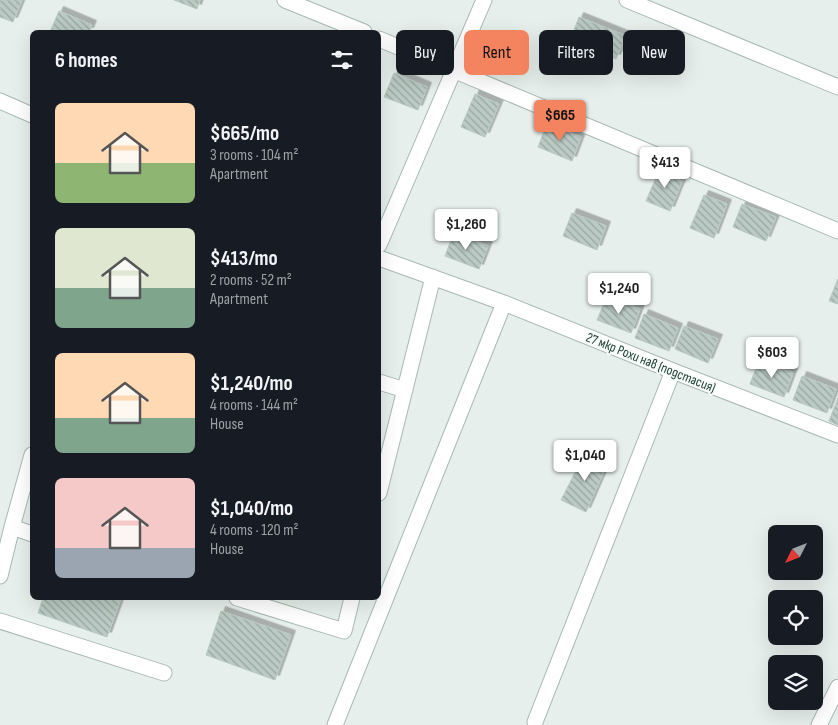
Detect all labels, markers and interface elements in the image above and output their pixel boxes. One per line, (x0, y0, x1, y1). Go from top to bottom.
chip: Buy (396, 30, 454, 75)
chip: Rent (464, 30, 529, 75)
chip: Filters (539, 30, 613, 75)
chip: New (623, 30, 685, 75)
icon: filters (328, 46, 356, 74)
text: 6 homes (55, 48, 118, 73)
pin: $665 (530, 100, 590, 142)
text: $665 (545, 106, 575, 125)
text: $665/mo (210, 121, 279, 146)
icon: home (95, 123, 155, 183)
text: 3 rooms · 104 m² (210, 146, 298, 165)
pin: $413 (635, 146, 695, 189)
text: $413 (650, 153, 680, 172)
text: Apartment (210, 165, 268, 184)
pin: $1,260 (425, 208, 507, 251)
text: $1,260 (446, 215, 486, 234)
text: $413/mo (210, 246, 278, 271)
icon: home (95, 248, 155, 308)
text: 2 rooms · 52 m² (210, 271, 292, 290)
pin: $1,240 (578, 272, 660, 315)
text: $1,240 (599, 279, 639, 298)
text: Apartment (210, 290, 268, 309)
street label: 27 мкр Рохи нав (подстасия) (583, 329, 718, 396)
pin: $603 (742, 336, 802, 379)
text: $603 (757, 343, 787, 362)
text: $1,240/mo (210, 371, 293, 396)
icon: home (95, 373, 155, 433)
text: 4 rooms · 144 m² (210, 396, 298, 415)
text: House (210, 415, 244, 434)
pin: $1,040 (544, 440, 626, 482)
text: $1,040 (564, 446, 606, 465)
text: $1,040/mo (210, 496, 293, 521)
icon: home (95, 498, 155, 558)
text: 4 rooms · 120 m² (210, 521, 298, 540)
north arrow (768, 525, 822, 580)
map controls (768, 525, 823, 710)
text: House (210, 540, 244, 559)
button: locate (768, 590, 823, 645)
button: layers (768, 655, 823, 710)

